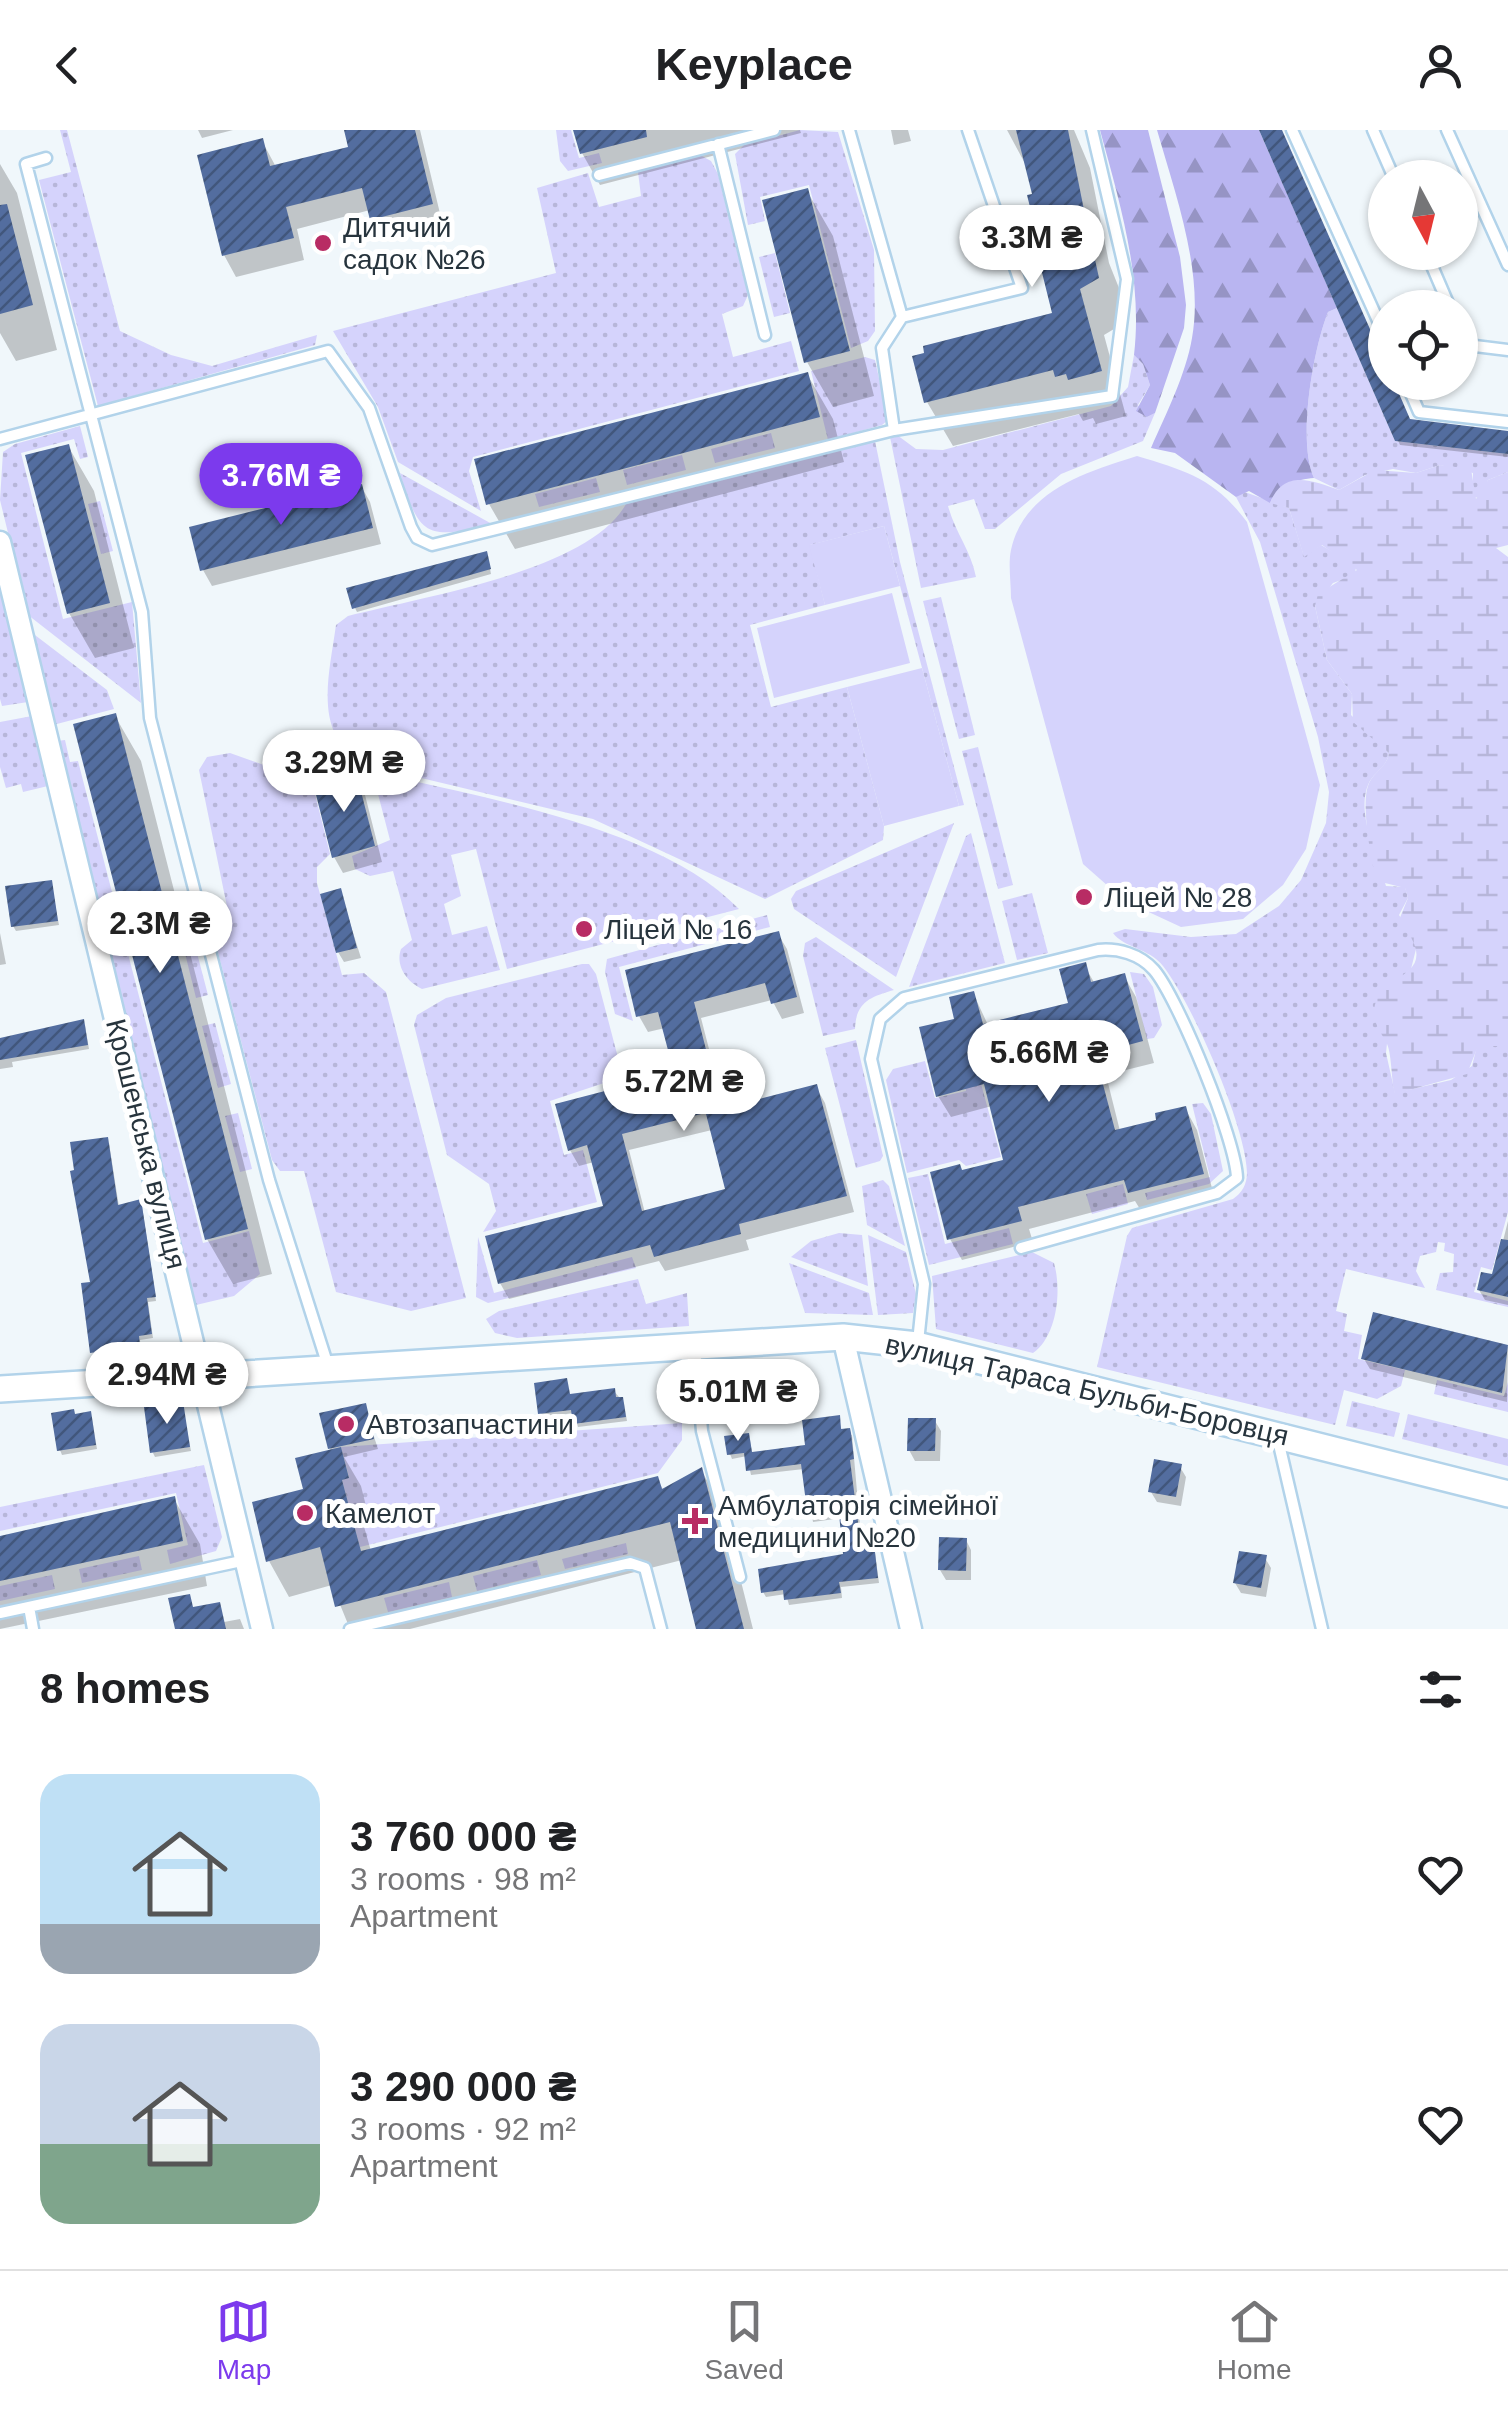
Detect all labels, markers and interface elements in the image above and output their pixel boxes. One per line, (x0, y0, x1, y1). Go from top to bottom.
icon: back (40, 38, 95, 93)
icon: person (1413, 38, 1468, 93)
text: Keyplace (655, 39, 853, 90)
north arrow (1368, 160, 1478, 270)
map controls (1368, 160, 1478, 400)
pin: 3.3M ₴ (951, 205, 1113, 290)
place label: Дитячий садок №26 (343, 212, 486, 275)
text: 3.3M ₴ (981, 219, 1083, 255)
marker: Дитячий садок №26 (312, 232, 334, 254)
button: locate (1368, 290, 1478, 400)
pin: 3.76M ₴ (189, 443, 373, 528)
text: 3.76M ₴ (221, 457, 341, 493)
pin: 3.29M ₴ (252, 730, 436, 815)
text: 3.29M ₴ (284, 744, 404, 780)
place label: Ліцей № 28 (1104, 882, 1252, 913)
marker: Ліцей № 28 (1073, 886, 1095, 908)
pin: 2.3M ₴ (79, 891, 241, 976)
text: 2.3M ₴ (109, 905, 211, 941)
place label: Ліцей № 16 (604, 914, 752, 945)
marker: Ліцей № 16 (573, 918, 595, 940)
street label: Крошенська вулиця (100, 1016, 192, 1272)
pin: 5.66M ₴ (957, 1020, 1141, 1105)
text: 5.66M ₴ (989, 1034, 1109, 1070)
pin: 5.72M ₴ (592, 1049, 776, 1134)
text: 5.72M ₴ (624, 1063, 744, 1099)
street label: вулиця Тараса Бульби-Боровця (882, 1328, 1292, 1452)
pin: 2.94M ₴ (75, 1342, 259, 1427)
text: 2.94M ₴ (107, 1356, 227, 1392)
pin: 5.01M ₴ (646, 1359, 830, 1444)
text: 5.01M ₴ (678, 1373, 798, 1409)
place label: Автозапчастини (366, 1409, 574, 1440)
marker: Автозапчастини (335, 1413, 357, 1435)
place label: Амбулаторія сімейної медицини №20 (718, 1490, 998, 1553)
place label: Камелот (325, 1498, 435, 1529)
marker: Камелот (294, 1502, 316, 1524)
marker: Амбулаторія сімейної медицини №20 (682, 1508, 708, 1534)
icon: filters (1413, 1662, 1468, 1717)
text: 8 homes (40, 1665, 210, 1712)
text: 3 760 000 ₴ (350, 1813, 577, 1860)
icon: home (120, 1814, 240, 1934)
icon: heart (1413, 1847, 1468, 1902)
text: 3 rooms · 98 m² (350, 1861, 576, 1897)
text: Apartment (350, 1898, 498, 1934)
text: 3 290 000 ₴ (350, 2063, 577, 2110)
icon: home (120, 2064, 240, 2184)
icon: heart (1413, 2097, 1468, 2152)
text: 3 rooms · 92 m² (350, 2111, 576, 2147)
text: Apartment (350, 2148, 498, 2184)
tab: Map (216, 2294, 271, 2386)
tab: Saved (704, 2294, 784, 2386)
tab: Home (1217, 2294, 1291, 2386)

